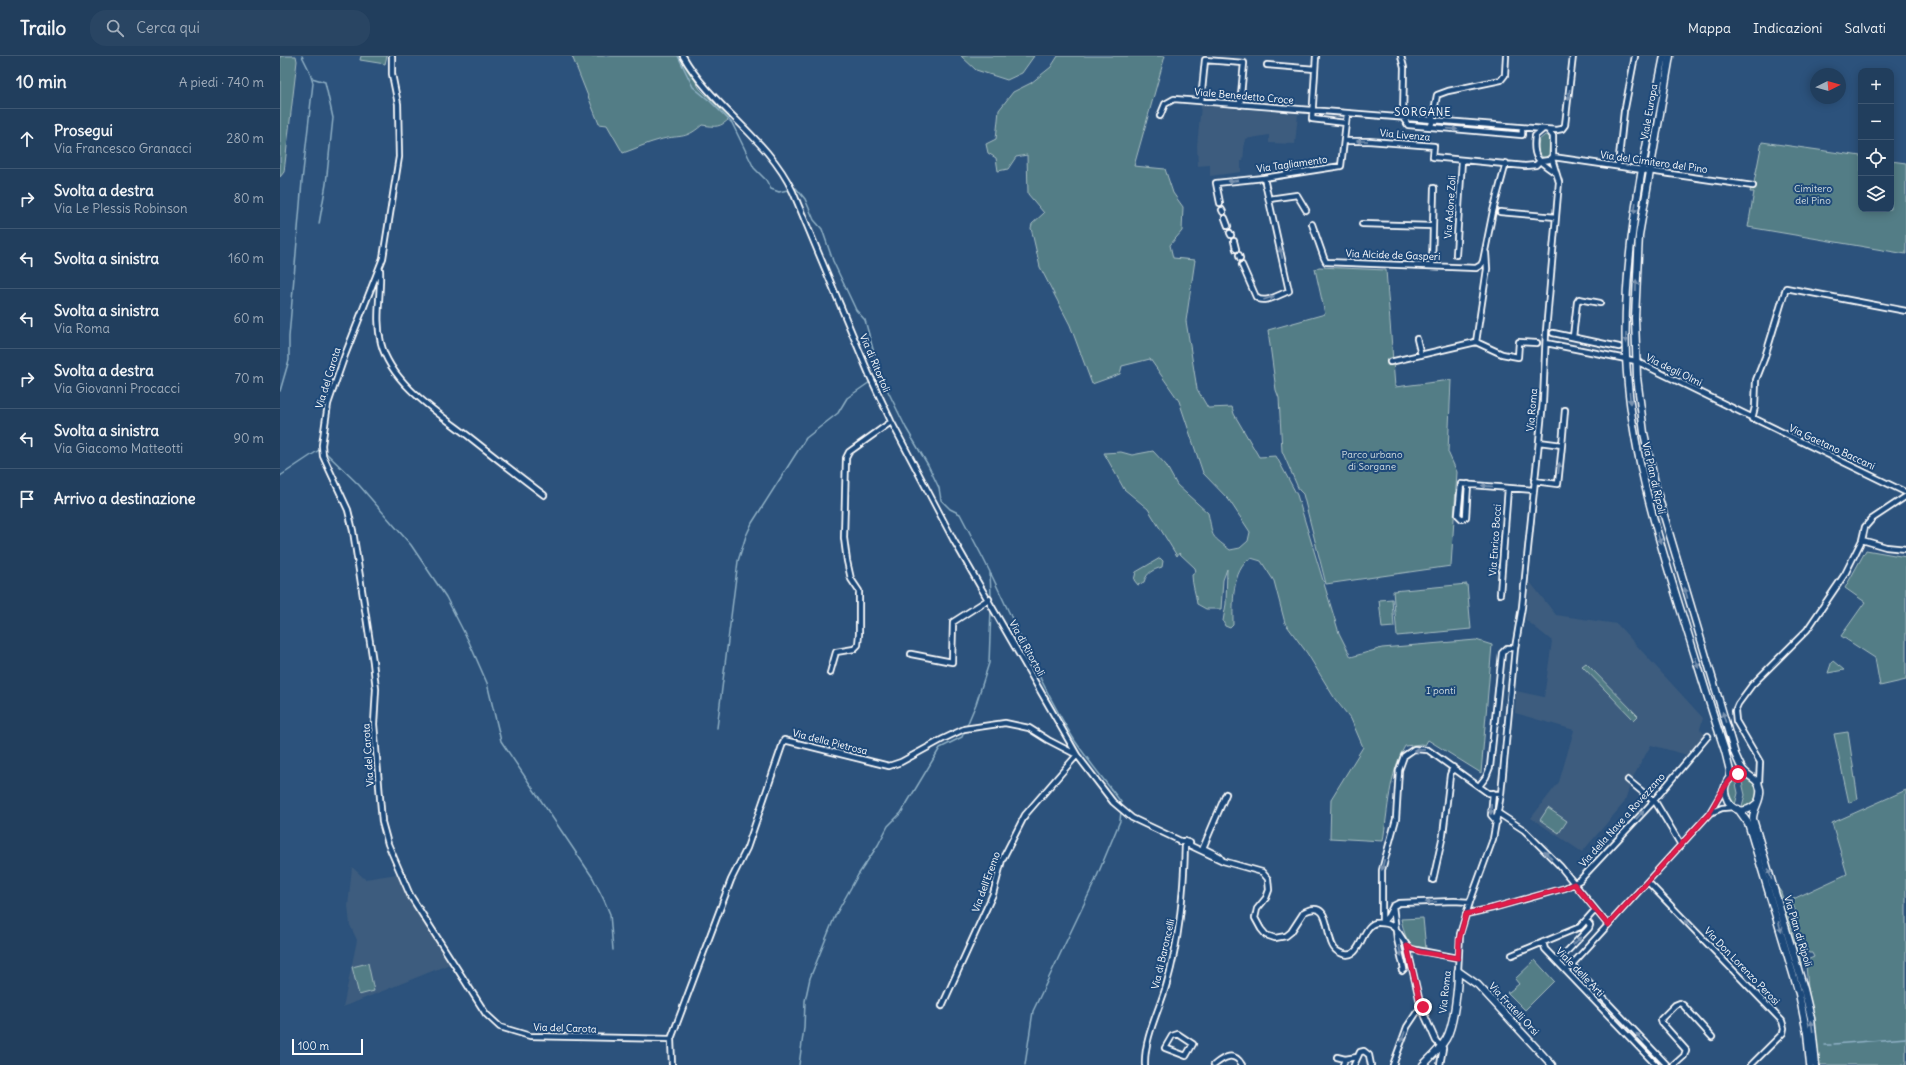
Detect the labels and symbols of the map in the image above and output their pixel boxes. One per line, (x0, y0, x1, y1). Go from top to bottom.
north arrow (1810, 68, 1846, 104)
street label: Viale Europa (1638, 83, 1660, 141)
street label: Viale Benedetto Croce (1194, 85, 1294, 107)
one-way arrow (1565, 89, 1572, 101)
district label: SORGANE (1394, 105, 1452, 119)
street label: Via Livenza (1379, 126, 1431, 144)
one-way arrow (1446, 126, 1458, 132)
one-way arrow (1355, 138, 1368, 144)
street label: Via del Cimitero del Pino (1599, 148, 1709, 176)
street label: Via Tagliamento (1256, 153, 1329, 175)
street label: Via Adone Zoli (1441, 175, 1459, 239)
one-way arrow (1227, 178, 1239, 184)
park label: Cimitero del Pino (1794, 182, 1832, 207)
one-way arrow (1632, 202, 1638, 214)
one-way arrow (1277, 246, 1283, 259)
street label: Via Alcide de Gasperi (1345, 247, 1441, 263)
one-way arrow (1632, 279, 1639, 291)
one-way arrow (1263, 295, 1275, 301)
street label: Via di Ritortoli (857, 332, 893, 394)
one-way arrow (1623, 332, 1629, 345)
street label: Via del Carota (313, 346, 344, 410)
street label: Via degli Olmi (1644, 351, 1704, 389)
street label: Via Roma (1524, 388, 1540, 432)
one-way arrow (1626, 392, 1633, 404)
street label: Via Gaetano Baccani (1787, 421, 1877, 473)
street label: Via Pian di Ripoli (1639, 441, 1669, 515)
park label: Parco urbano di Sorgane (1341, 448, 1403, 473)
one-way arrow (1556, 462, 1563, 474)
one-way arrow (1481, 483, 1493, 489)
street label: Via Enrico Bocci (1486, 504, 1504, 576)
one-way arrow (1656, 533, 1662, 545)
one-way arrow (1683, 586, 1689, 598)
street label: Via di Ritortoli (1006, 618, 1048, 678)
one-way arrow (1694, 657, 1700, 669)
park label: I ponti (1426, 684, 1456, 697)
one-way arrow (1721, 711, 1727, 723)
street label: Via del Carota (359, 723, 377, 787)
street label: Via della Pietrosa (791, 726, 869, 758)
one-way arrow (1413, 747, 1426, 753)
route start (1729, 765, 1747, 783)
street label: Via della Nave a Rovezzano (1576, 770, 1668, 870)
one-way arrow (1488, 803, 1495, 815)
one-way arrow (1635, 811, 1644, 820)
street label: Via dell'Eremo (969, 850, 1003, 914)
one-way arrow (1543, 850, 1553, 860)
one-way arrow (1380, 859, 1386, 871)
one-way arrow (1767, 868, 1773, 880)
street label: Via Pian di Ripoli (1781, 894, 1815, 968)
one-way arrow (1425, 898, 1437, 905)
street label: Via di Baroncelli (1149, 918, 1177, 990)
one-way arrow (1683, 919, 1693, 929)
one-way arrow (1777, 921, 1783, 933)
street label: Via Don Lorenzo Perosi (1701, 924, 1783, 1008)
one-way arrow (1572, 936, 1581, 947)
one-way arrow (1397, 945, 1403, 958)
street label: Viale delle Arti (1553, 945, 1607, 999)
street label: Via Roma (1436, 970, 1454, 1014)
street label: Via Fratelli Orsi (1486, 980, 1542, 1038)
route end (1414, 998, 1432, 1016)
street label: Via del Carota (533, 1020, 597, 1036)
one-way arrow (1809, 1020, 1815, 1032)
one-way arrow (1400, 1032, 1406, 1044)
one-way arrow (1635, 1032, 1645, 1042)
scale bar (292, 1037, 363, 1056)

